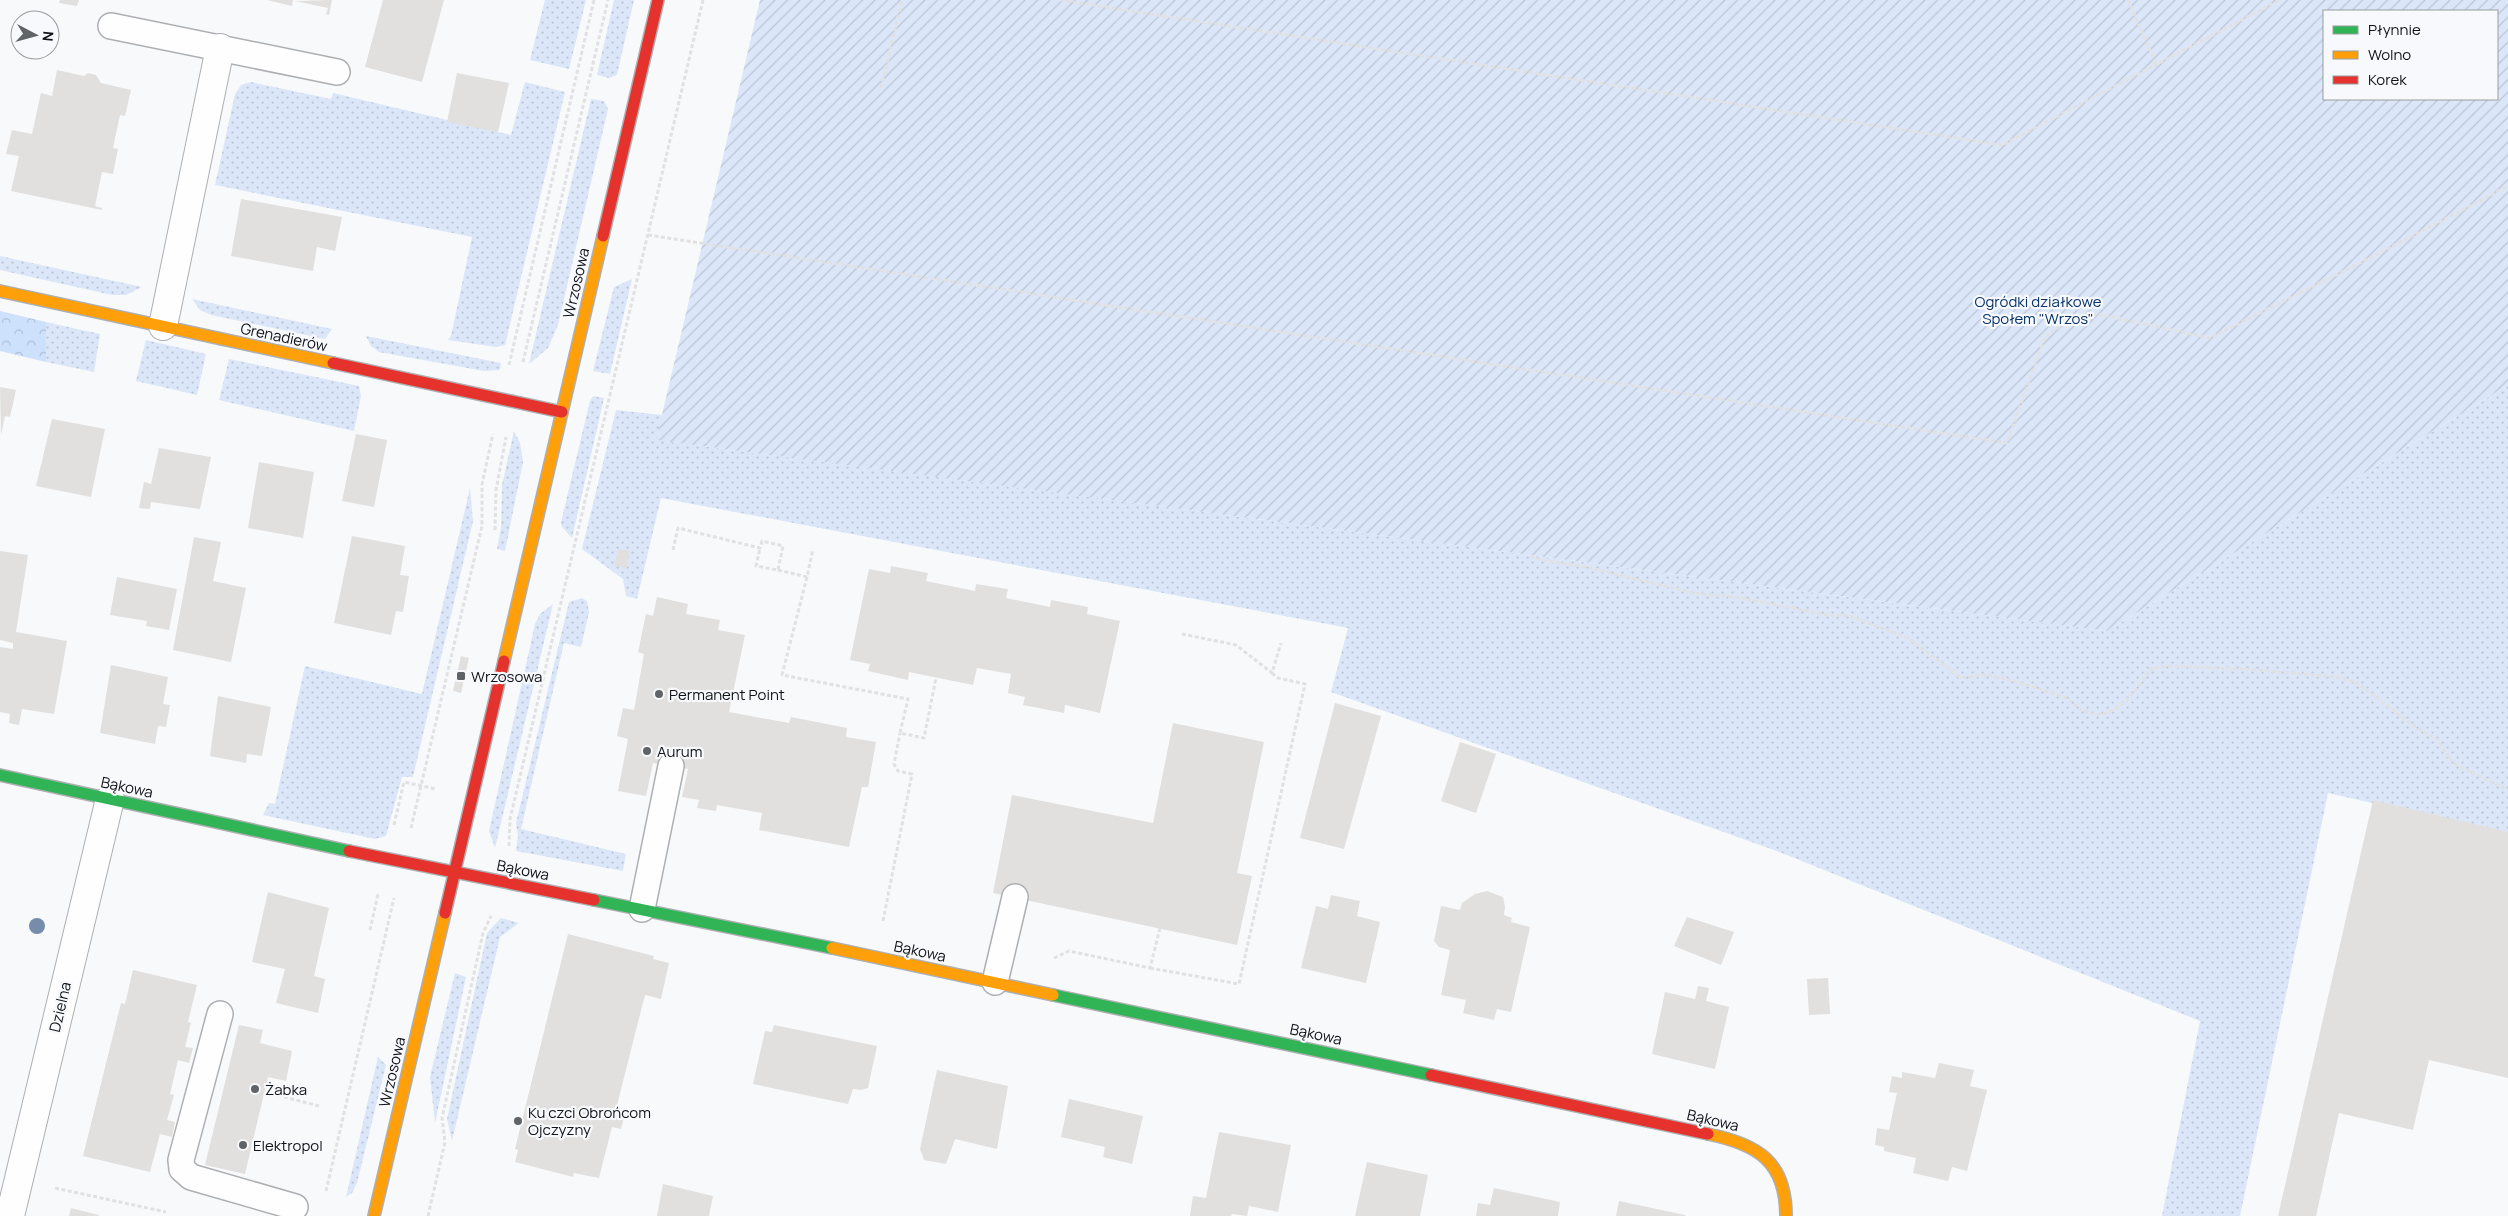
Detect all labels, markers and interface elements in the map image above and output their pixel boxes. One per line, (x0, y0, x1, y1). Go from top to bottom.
north arrow (10, 10, 60, 60)
legend (2323, 10, 2498, 100)
text: Płynnie (2368, 19, 2421, 40)
text: N (38, 30, 58, 42)
text: Wolno (2368, 44, 2411, 65)
text: Korek (2368, 69, 2407, 90)
street label: Wrzosowa (558, 246, 594, 320)
park label: Ogródki działkowe Społem "Wrzos" (1975, 291, 2102, 329)
street label: Grenadierów (239, 318, 330, 357)
place label: Wrzosowa (471, 666, 542, 687)
marker: Wrzosowa (455, 670, 467, 682)
place label: Permanent Point (669, 684, 785, 705)
marker: Permanent Point (653, 688, 665, 700)
place label: Aurum (657, 741, 702, 762)
marker: Aurum (641, 745, 653, 757)
street label: Bąkowa (99, 771, 155, 803)
street label: Bąkowa (495, 855, 551, 885)
street label: Bąkowa (892, 935, 948, 967)
street label: Dzielna (44, 980, 76, 1034)
street label: Bąkowa (1288, 1018, 1344, 1050)
street label: Wrzosowa (374, 1035, 410, 1109)
place label: Żabka (265, 1079, 307, 1100)
marker: Żabka (249, 1083, 261, 1095)
place label: Ku czci Obrońcom Ojczyzny (528, 1102, 651, 1140)
street label: Bąkowa (1685, 1104, 1741, 1136)
marker: Ku czci Obrońcom Ojczyzny (512, 1115, 524, 1127)
place label: Elektropol (253, 1135, 323, 1156)
marker: Elektropol (237, 1139, 249, 1151)

